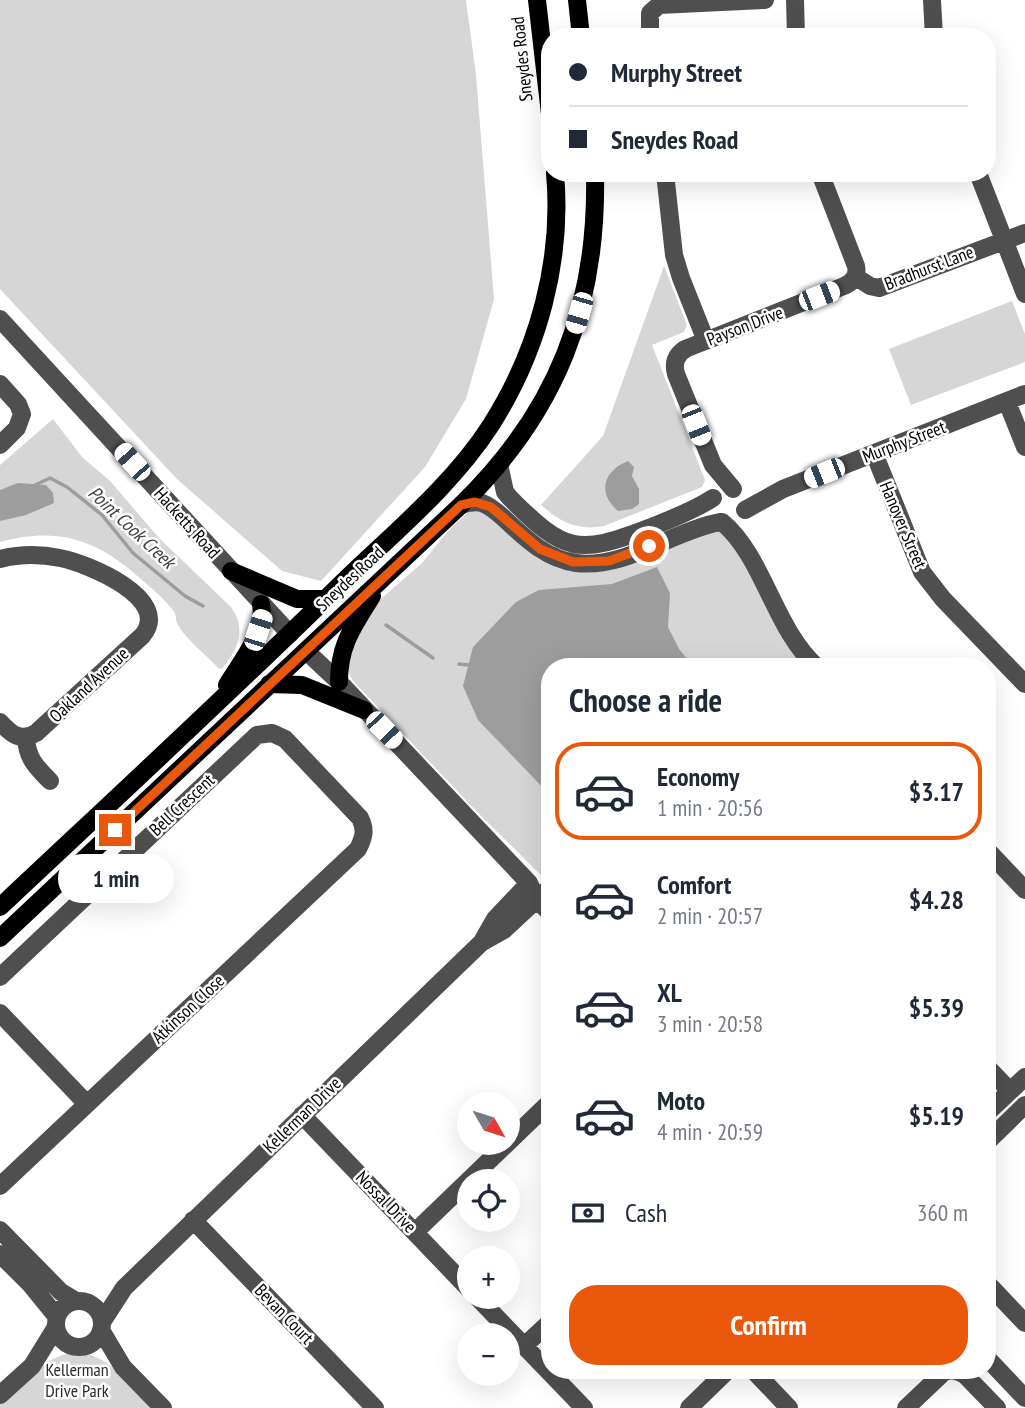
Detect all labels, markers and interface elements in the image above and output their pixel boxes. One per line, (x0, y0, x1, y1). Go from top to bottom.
street label: Sneydes Road (506, 15, 537, 103)
text: Murphy Street (611, 56, 742, 89)
text: Sneydes Road (611, 123, 738, 156)
street label: Bradhurst Lane (881, 240, 977, 295)
car (796, 279, 843, 313)
car (564, 290, 595, 336)
street label: Payson Drive (703, 300, 786, 351)
car (679, 402, 714, 448)
street label: Murphy Street (859, 415, 949, 468)
car (111, 439, 154, 485)
car (801, 455, 848, 491)
street label: Hanover Street (875, 478, 932, 572)
water label: Point Cook Creek (84, 481, 182, 575)
street label: Hacketts Road (149, 482, 225, 563)
route start (633, 530, 665, 562)
street label: Sneydes Road (311, 541, 389, 616)
car (242, 607, 275, 653)
street label: Oakland Avenue (44, 642, 133, 727)
text: Choose a ride (569, 679, 722, 721)
car (362, 708, 407, 752)
icon: car (573, 760, 636, 823)
text: Economy (657, 760, 739, 793)
street label: Bell Crescent (144, 769, 219, 841)
text: $3.17 (909, 775, 964, 808)
text: 1 min · 20:56 (657, 793, 763, 822)
route end (99, 814, 131, 846)
callout: 1 min (57, 854, 173, 903)
text: 1 min (93, 864, 139, 893)
icon: car (573, 868, 636, 931)
text: Comfort (657, 868, 731, 901)
text: $4.28 (909, 883, 964, 916)
text: 2 min · 20:57 (657, 901, 763, 930)
street label: Atkinson Close (146, 969, 229, 1048)
icon: car (573, 976, 636, 1039)
text: XL (657, 976, 682, 1009)
text: $5.39 (909, 991, 964, 1024)
text: 3 min · 20:58 (657, 1009, 763, 1038)
street label: Kellerman Drive (258, 1072, 346, 1158)
icon: car (573, 1084, 636, 1147)
text: Moto (657, 1084, 705, 1117)
north arrow (457, 1092, 520, 1155)
map controls (457, 1092, 520, 1386)
text: $5.19 (909, 1099, 964, 1132)
text: 4 min · 20:59 (657, 1117, 763, 1146)
street label: Nossal Drive (351, 1166, 422, 1238)
button: locate (457, 1169, 520, 1232)
icon: cash (569, 1194, 607, 1232)
text: Cash (625, 1196, 667, 1229)
text: 360 m (917, 1198, 968, 1227)
button: + (457, 1246, 520, 1309)
street label: Bevan Court (250, 1279, 319, 1349)
button: Confirm (569, 1285, 968, 1365)
button: − (457, 1323, 520, 1386)
park label: Kellerman Drive Park (45, 1358, 109, 1402)

